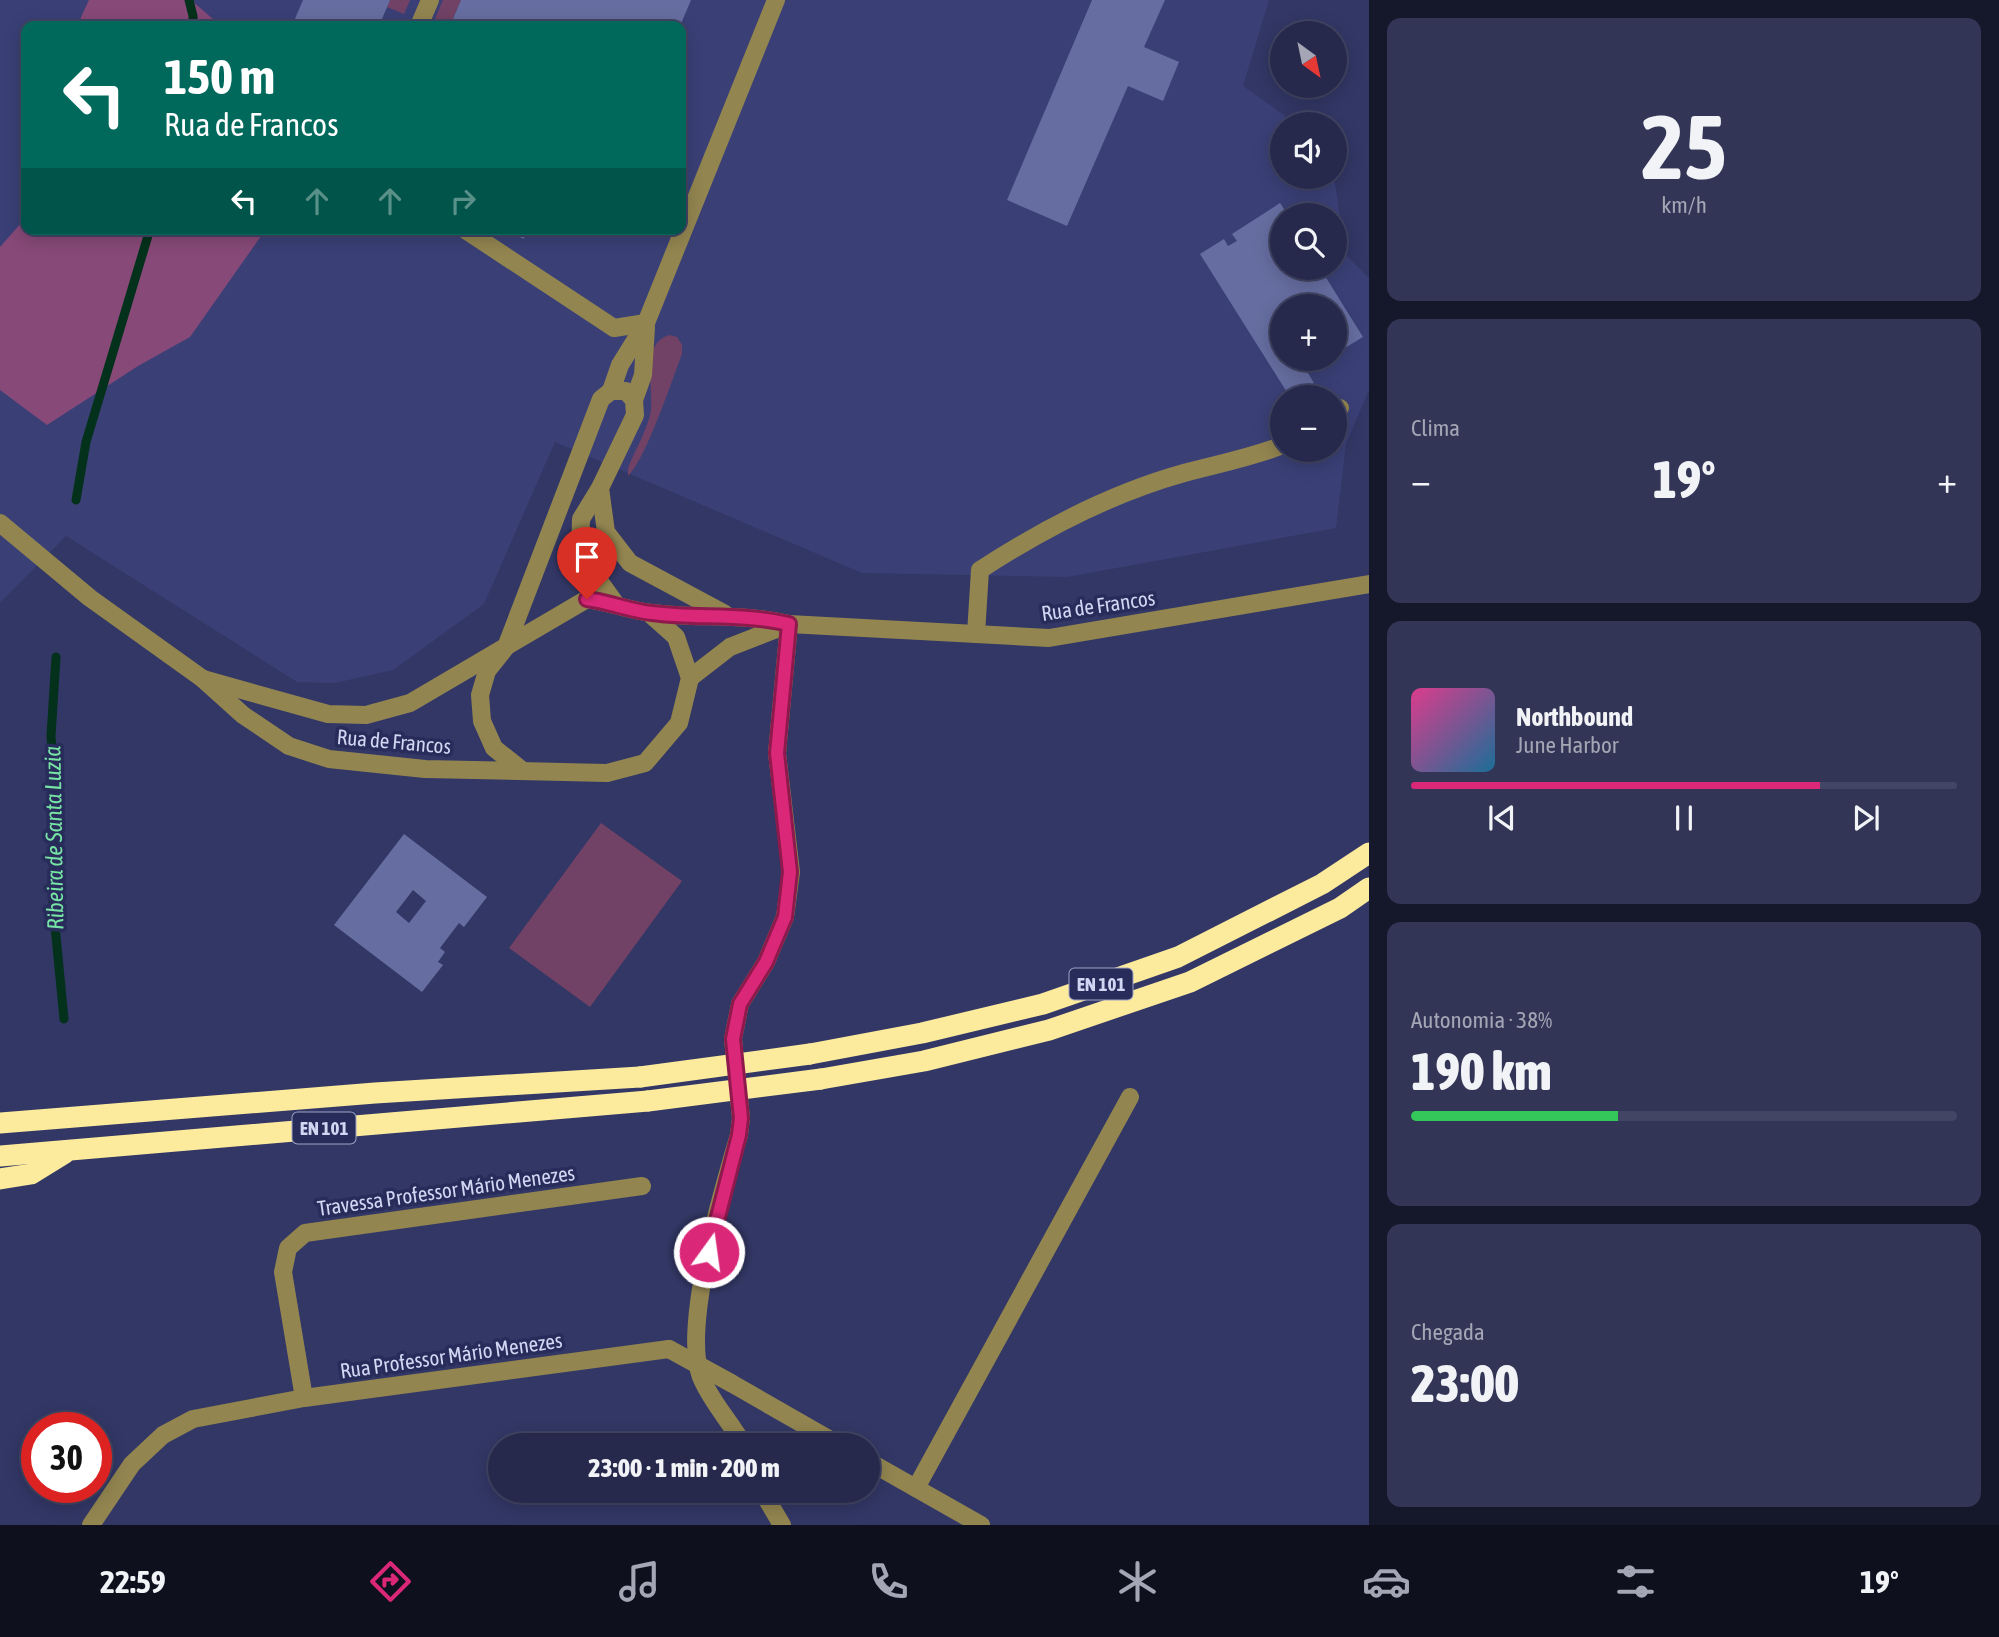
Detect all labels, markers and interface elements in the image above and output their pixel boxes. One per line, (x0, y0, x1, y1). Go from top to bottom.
north arrow (1270, 21, 1348, 98)
map controls (1270, 21, 1347, 462)
text: 150 m (164, 48, 275, 104)
icon: left (49, 49, 140, 140)
text: 25 (1641, 94, 1727, 198)
text: Rua de Francos (164, 106, 338, 143)
button: sound (1270, 112, 1347, 189)
icon: left (225, 182, 263, 220)
icon: ahead (298, 182, 336, 220)
icon: ahead (371, 182, 409, 220)
icon: right (444, 182, 482, 220)
text: km/h (1661, 192, 1707, 218)
button: search (1270, 203, 1347, 280)
button: + (1270, 294, 1347, 371)
button: − (1270, 385, 1347, 462)
text: Clima (1411, 415, 1460, 441)
text: 19° (1652, 449, 1716, 509)
text: − (1411, 458, 1431, 501)
text: + (1937, 458, 1957, 501)
pin (557, 527, 617, 599)
icon: arrive (568, 538, 606, 576)
street label: Rua de Francos (1040, 585, 1156, 625)
text: Northbound (1516, 702, 1633, 732)
street label: Rua de Francos (336, 724, 452, 758)
text: June Harbor (1516, 732, 1619, 758)
water label: Ribeira de Santa Luzia (39, 746, 69, 930)
icon: previous (1483, 799, 1521, 837)
icon: pause (1665, 799, 1703, 837)
icon: next (1847, 799, 1885, 837)
road number: EN 101 (1070, 968, 1132, 1000)
text: Autonomia · 38% (1411, 1007, 1552, 1033)
text: 190 km (1411, 1041, 1552, 1101)
road number: EN 101 (292, 1112, 356, 1144)
street label: Travessa Professor Mário Menezes (316, 1160, 576, 1220)
position arrow (672, 1215, 746, 1289)
text: Chegada (1411, 1319, 1485, 1345)
street label: Rua Professor Mário Menezes (338, 1328, 564, 1382)
text: 23:00 (1411, 1353, 1519, 1413)
speed limit sign: 30 (21, 1412, 112, 1503)
text: 23:00 · 1 min · 200 m (588, 1453, 780, 1483)
icon: directions (366, 1557, 415, 1606)
icon: music (615, 1557, 664, 1606)
icon: phone (864, 1557, 913, 1606)
icon: climate (1113, 1557, 1162, 1606)
icon: car (1362, 1557, 1411, 1606)
icon: filters (1611, 1557, 1660, 1606)
text: 22:59 (100, 1563, 166, 1600)
text: 19° (1860, 1563, 1899, 1600)

